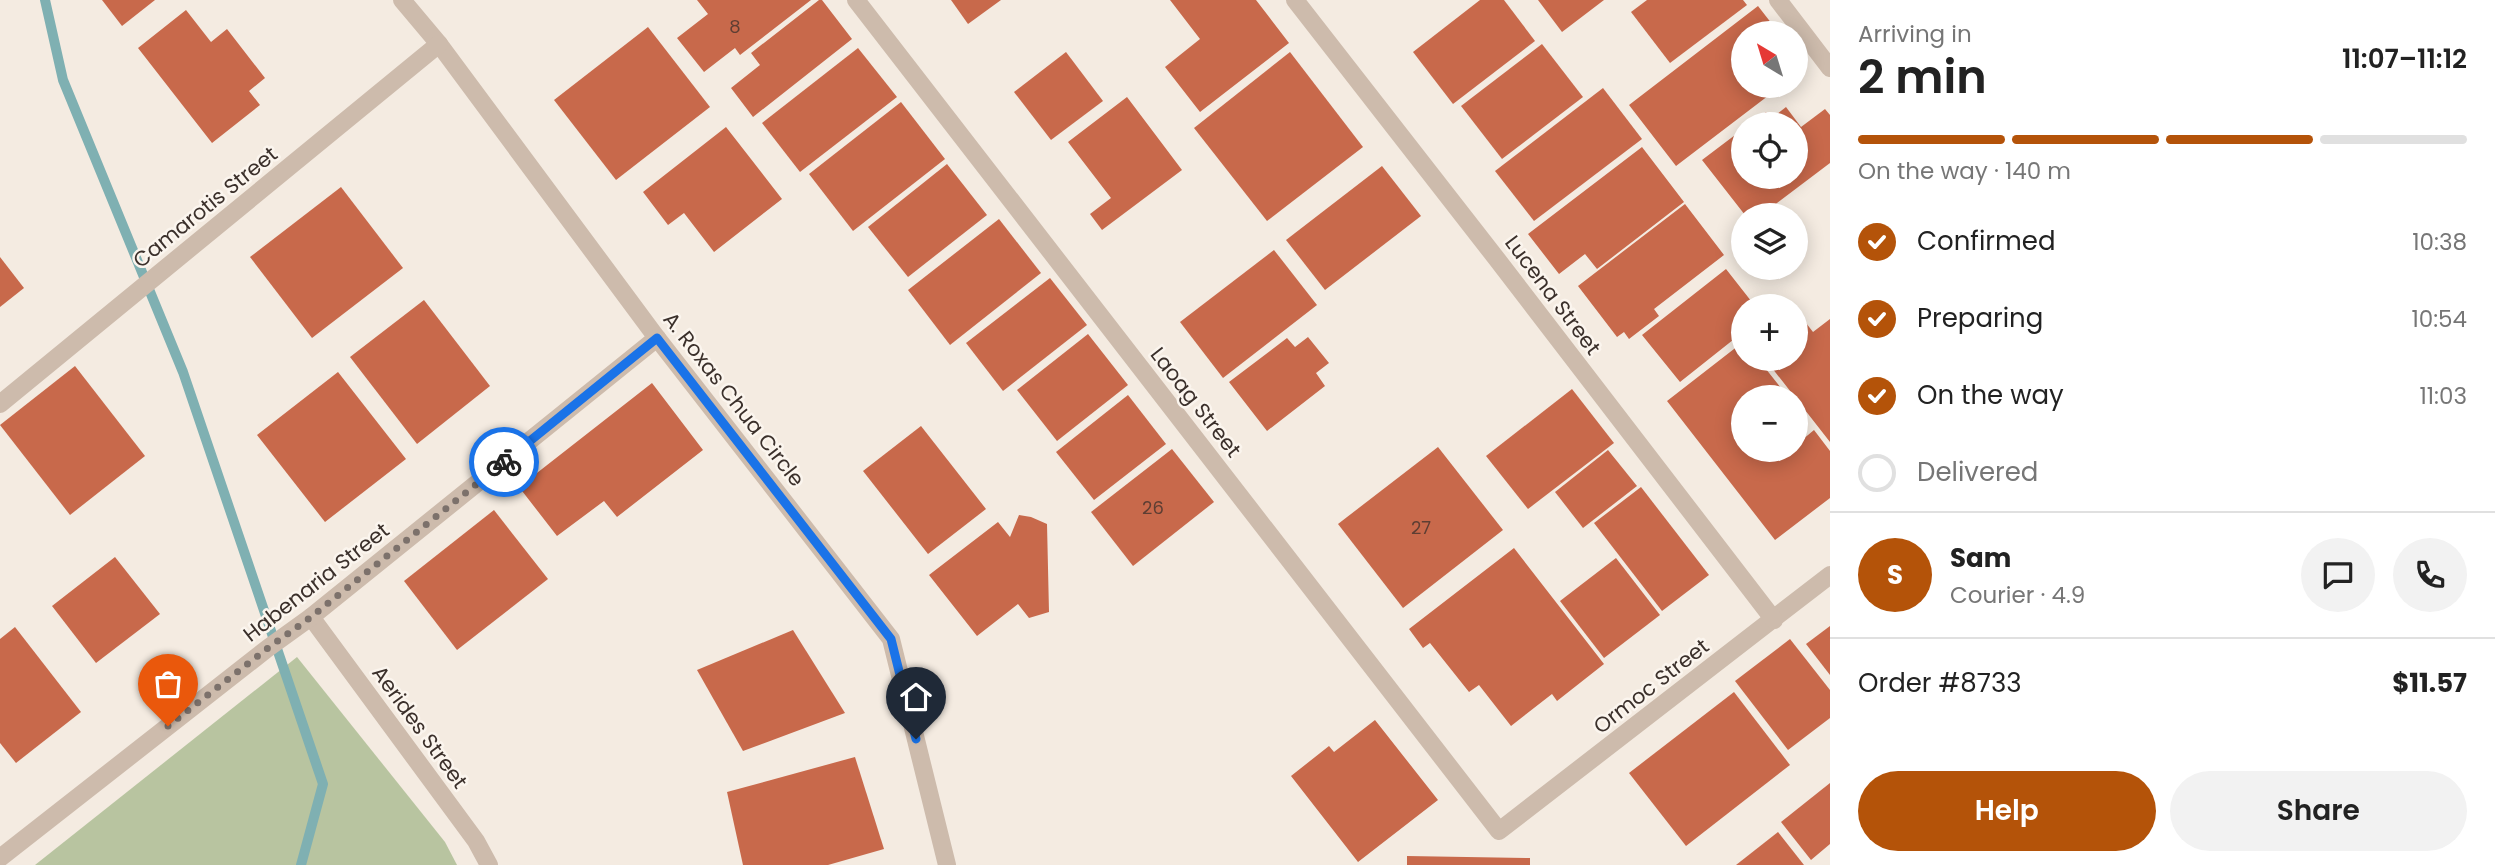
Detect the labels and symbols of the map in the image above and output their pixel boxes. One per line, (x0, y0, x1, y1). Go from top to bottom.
house number: 8 (729, 14, 741, 39)
north arrow (1731, 21, 1808, 98)
street label: Camarotis Street (127, 140, 283, 274)
street label: Lucena Street (1498, 229, 1608, 361)
street label: A. Roxas Chua Circle (657, 306, 811, 492)
street label: Laoag Street (1144, 341, 1248, 463)
courier (469, 427, 539, 497)
house number: 26 (1142, 495, 1164, 520)
house number: 27 (1411, 515, 1431, 540)
street label: Habenaria Street (237, 516, 395, 648)
street label: Ormoc Street (1587, 632, 1715, 740)
pin (138, 654, 198, 726)
street label: Aerides Street (366, 660, 474, 794)
pin (886, 667, 946, 739)

